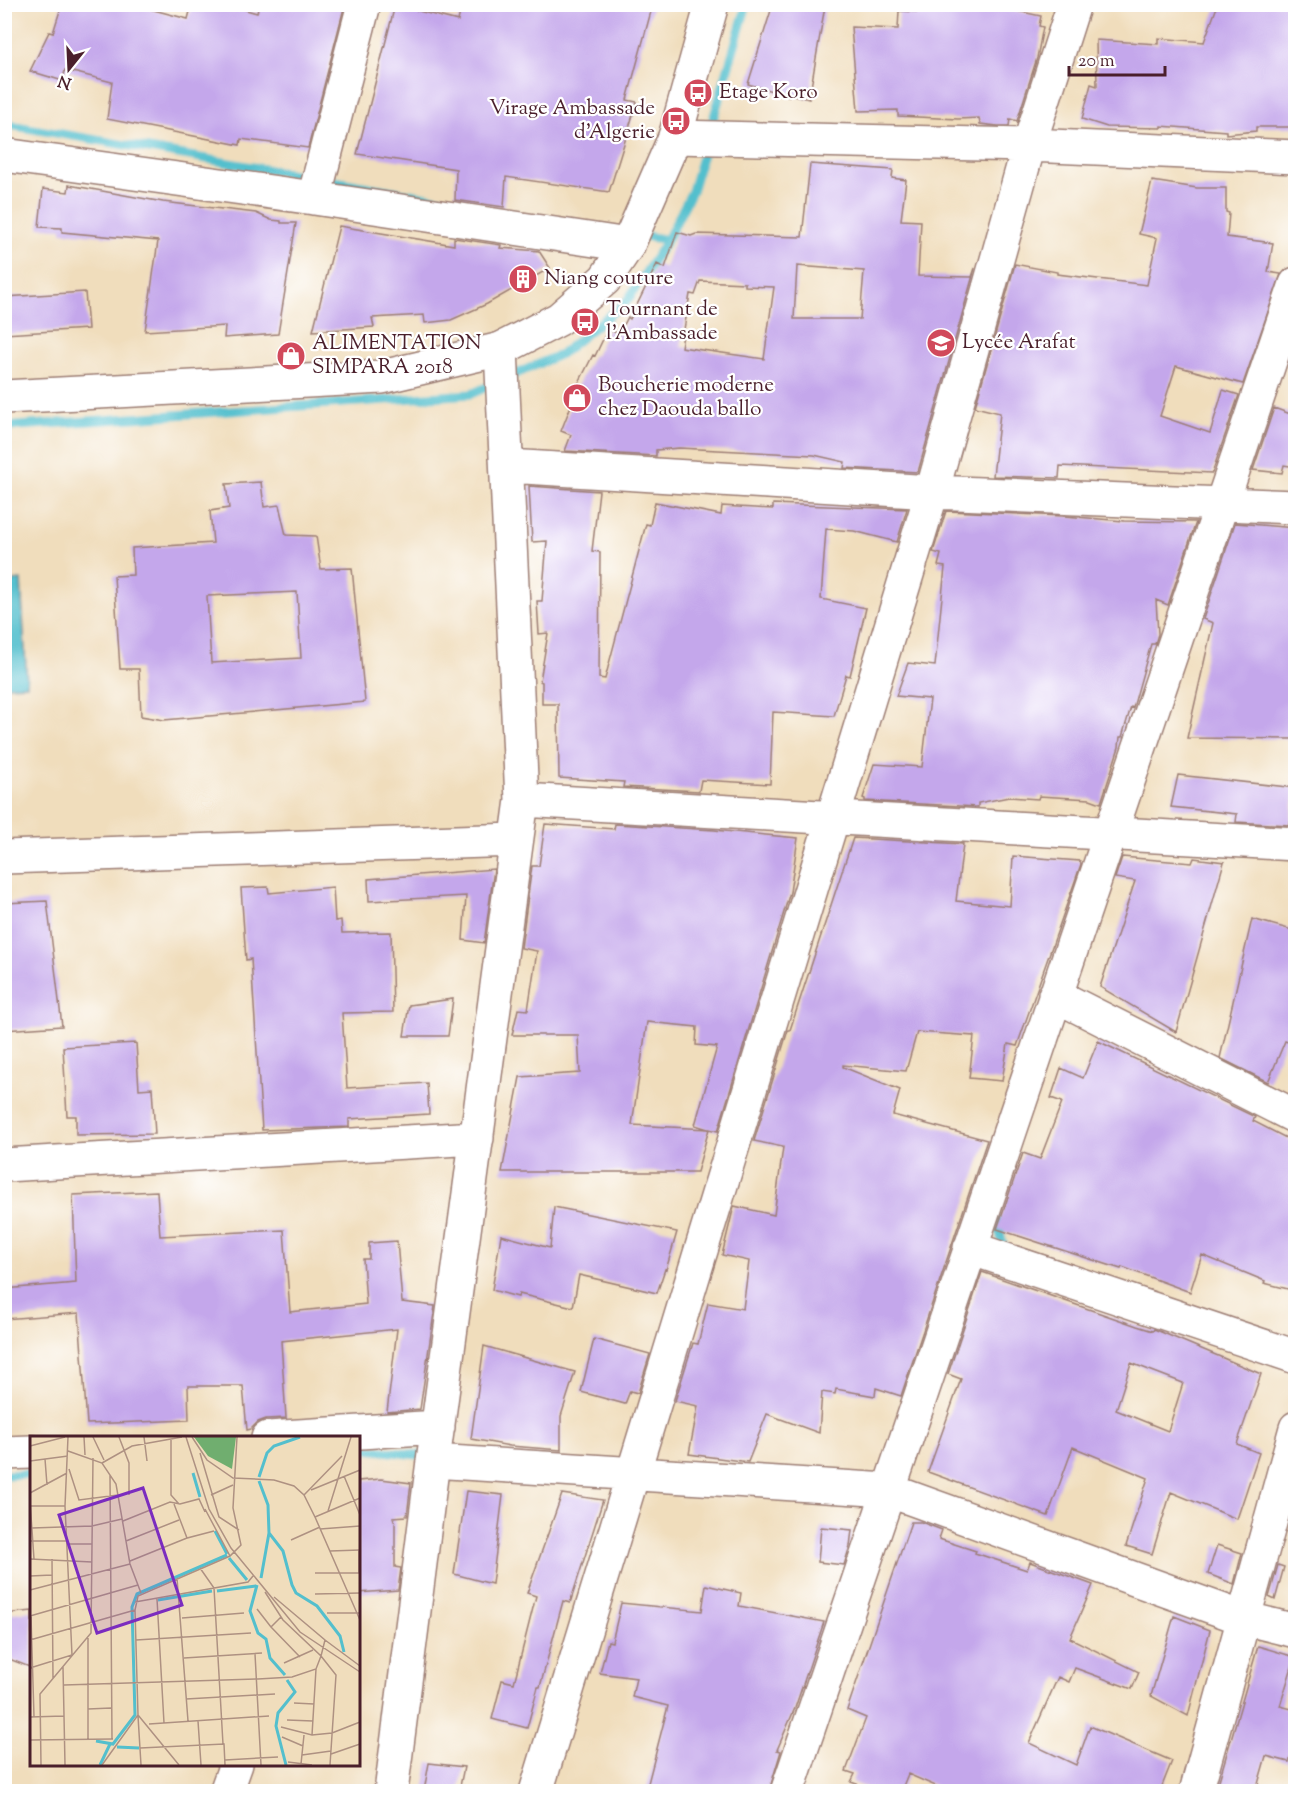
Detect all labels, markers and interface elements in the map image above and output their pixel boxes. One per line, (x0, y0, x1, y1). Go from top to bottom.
north arrow (39, 39, 99, 99)
scale bar (1069, 39, 1165, 77)
text: 20 m (1078, 49, 1115, 75)
text: N (55, 68, 75, 94)
bus stop icon: Etage Koro (682, 77, 714, 109)
place label: Etage Koro (719, 78, 818, 108)
place label: Virage Ambassade d'Algerie (489, 94, 655, 148)
bus stop icon: Virage Ambassade d'Algerie (660, 105, 692, 137)
building icon: Niang couture (507, 263, 539, 295)
place label: Niang couture (544, 264, 673, 294)
place label: Tournant de l'Ambassade (606, 295, 718, 349)
bus stop icon: Tournant de l'Ambassade (569, 306, 601, 338)
school or university icon: Lycée Arafat (925, 327, 957, 359)
place label: Lycée Arafat (962, 328, 1076, 358)
place label: ALIMENTATION SIMPARA 2018 (312, 329, 482, 383)
shop icon: ALIMENTATION SIMPARA 2018 (275, 340, 307, 372)
place label: Boucherie moderne chez Daouda ballo (598, 371, 774, 425)
shop icon: Boucherie moderne chez Daouda ballo (561, 382, 593, 414)
inset map (30, 1436, 360, 1766)

